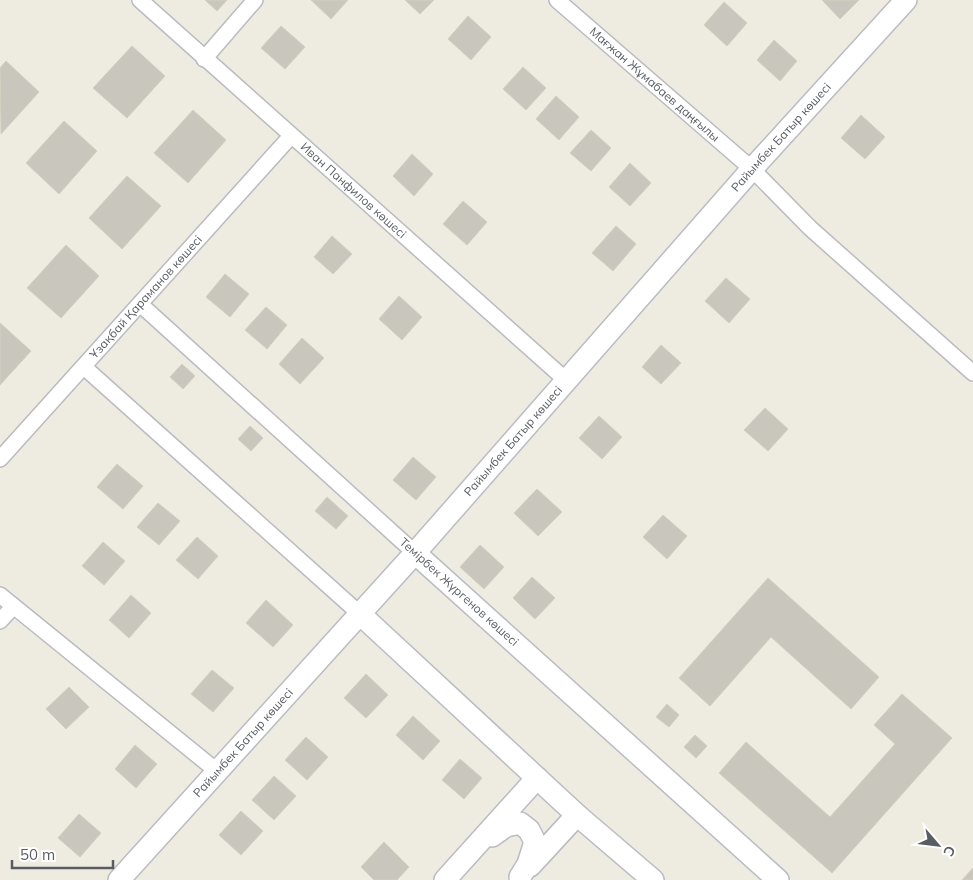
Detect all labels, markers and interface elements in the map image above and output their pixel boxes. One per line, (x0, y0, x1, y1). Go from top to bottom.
street label: Мағжан Жұмабаев даңғылы (587, 24, 723, 145)
street label: Райымбек Батыр көшесі (728, 79, 834, 195)
street label: Иван Панфилов көшесі (298, 139, 410, 241)
street label: Ұзақбай Қараманов көшесі (85, 232, 205, 362)
street label: Райымбек Батыр көшесі (460, 383, 565, 499)
street label: Темірбек Жүргенов көшесі (397, 534, 522, 649)
street label: Райымбек Батыр көшесі (190, 685, 296, 800)
north arrow (913, 820, 963, 870)
scale bar (12, 838, 114, 870)
text: С (939, 843, 960, 860)
text: 50 m (20, 845, 55, 864)

